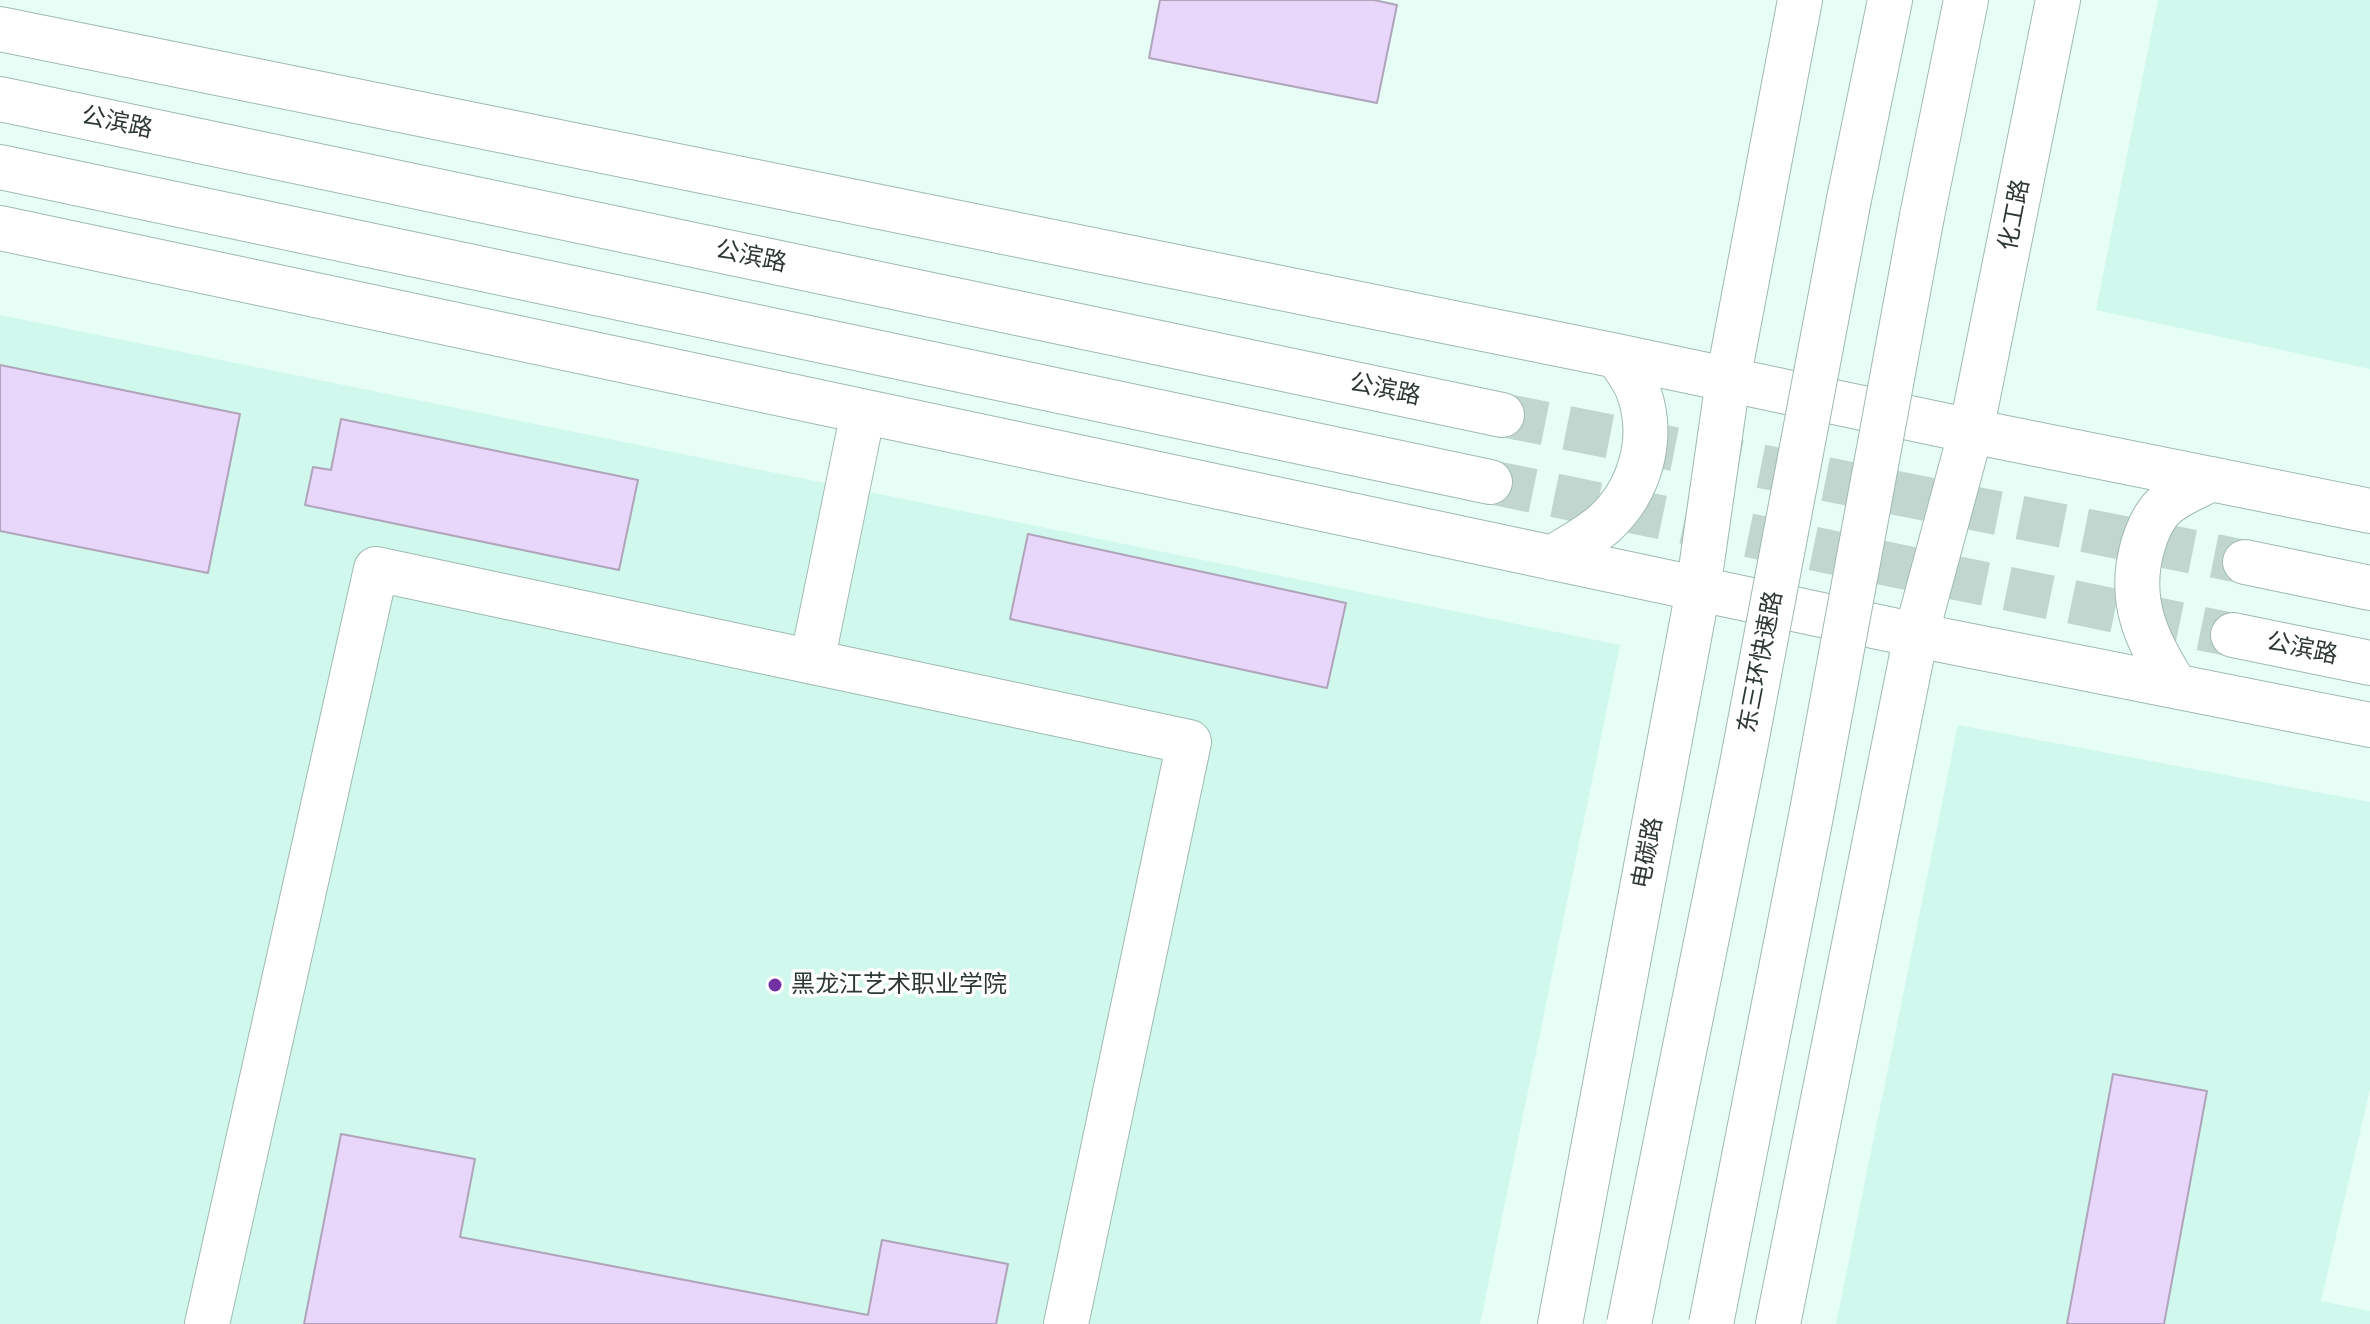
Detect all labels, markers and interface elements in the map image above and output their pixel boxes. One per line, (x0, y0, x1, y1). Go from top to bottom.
street label: 公滨路 (79, 101, 155, 145)
street label: 化工路 (1994, 177, 2036, 253)
street label: 公滨路 (713, 235, 789, 279)
street label: 公滨路 (1347, 368, 1423, 412)
street label: 东三环快速路 (1733, 589, 1789, 735)
street label: 公滨路 (2264, 627, 2340, 671)
street label: 电碳路 (1627, 815, 1669, 891)
place label: 黑龙江艺术职业学院 (791, 971, 1007, 999)
marker: 黑龙江艺术职业学院 (766, 976, 784, 994)

